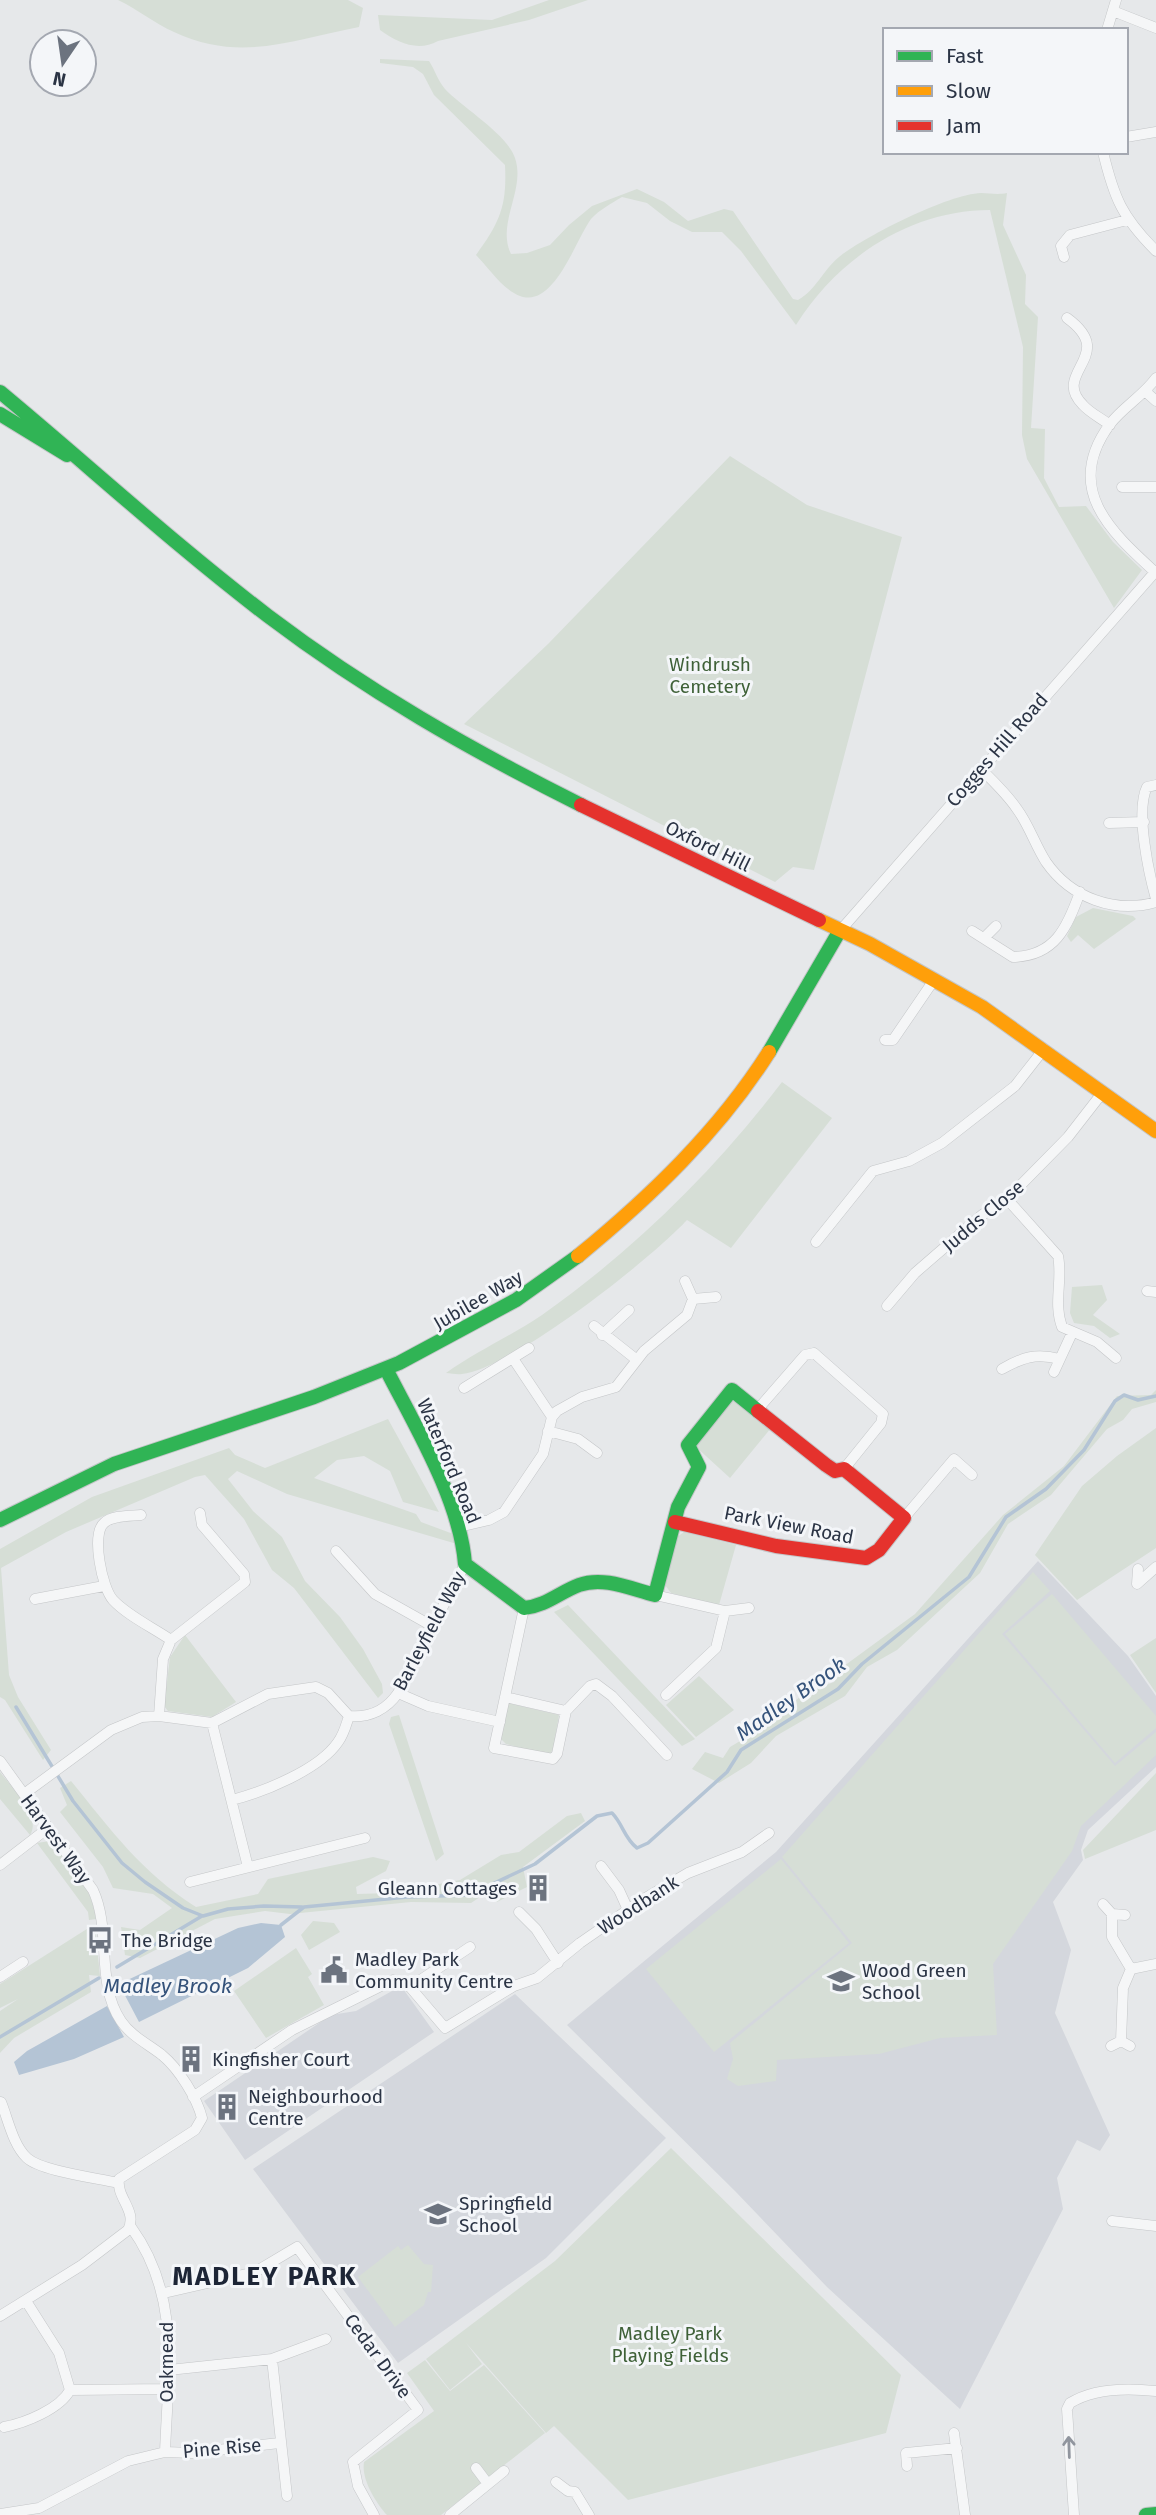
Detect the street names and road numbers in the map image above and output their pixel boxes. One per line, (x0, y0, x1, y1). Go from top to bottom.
street label: Cogges Hill Road (941, 688, 1053, 812)
street label: Oxford Hill (662, 815, 755, 877)
street label: Judds Close (937, 1175, 1029, 1257)
street label: Jubilee Way (429, 1265, 527, 1335)
street label: Waterford Road (412, 1395, 486, 1527)
street label: Park View Road (722, 1501, 856, 1549)
street label: Barleyfield Way (388, 1567, 470, 1695)
street label: Harvest Way (16, 1790, 97, 1889)
street label: Woodbank (593, 1870, 683, 1940)
street label: Cedar Drive (340, 2309, 416, 2403)
street label: Oakmead (155, 2321, 178, 2403)
street label: Pine Rise (182, 2433, 262, 2463)

